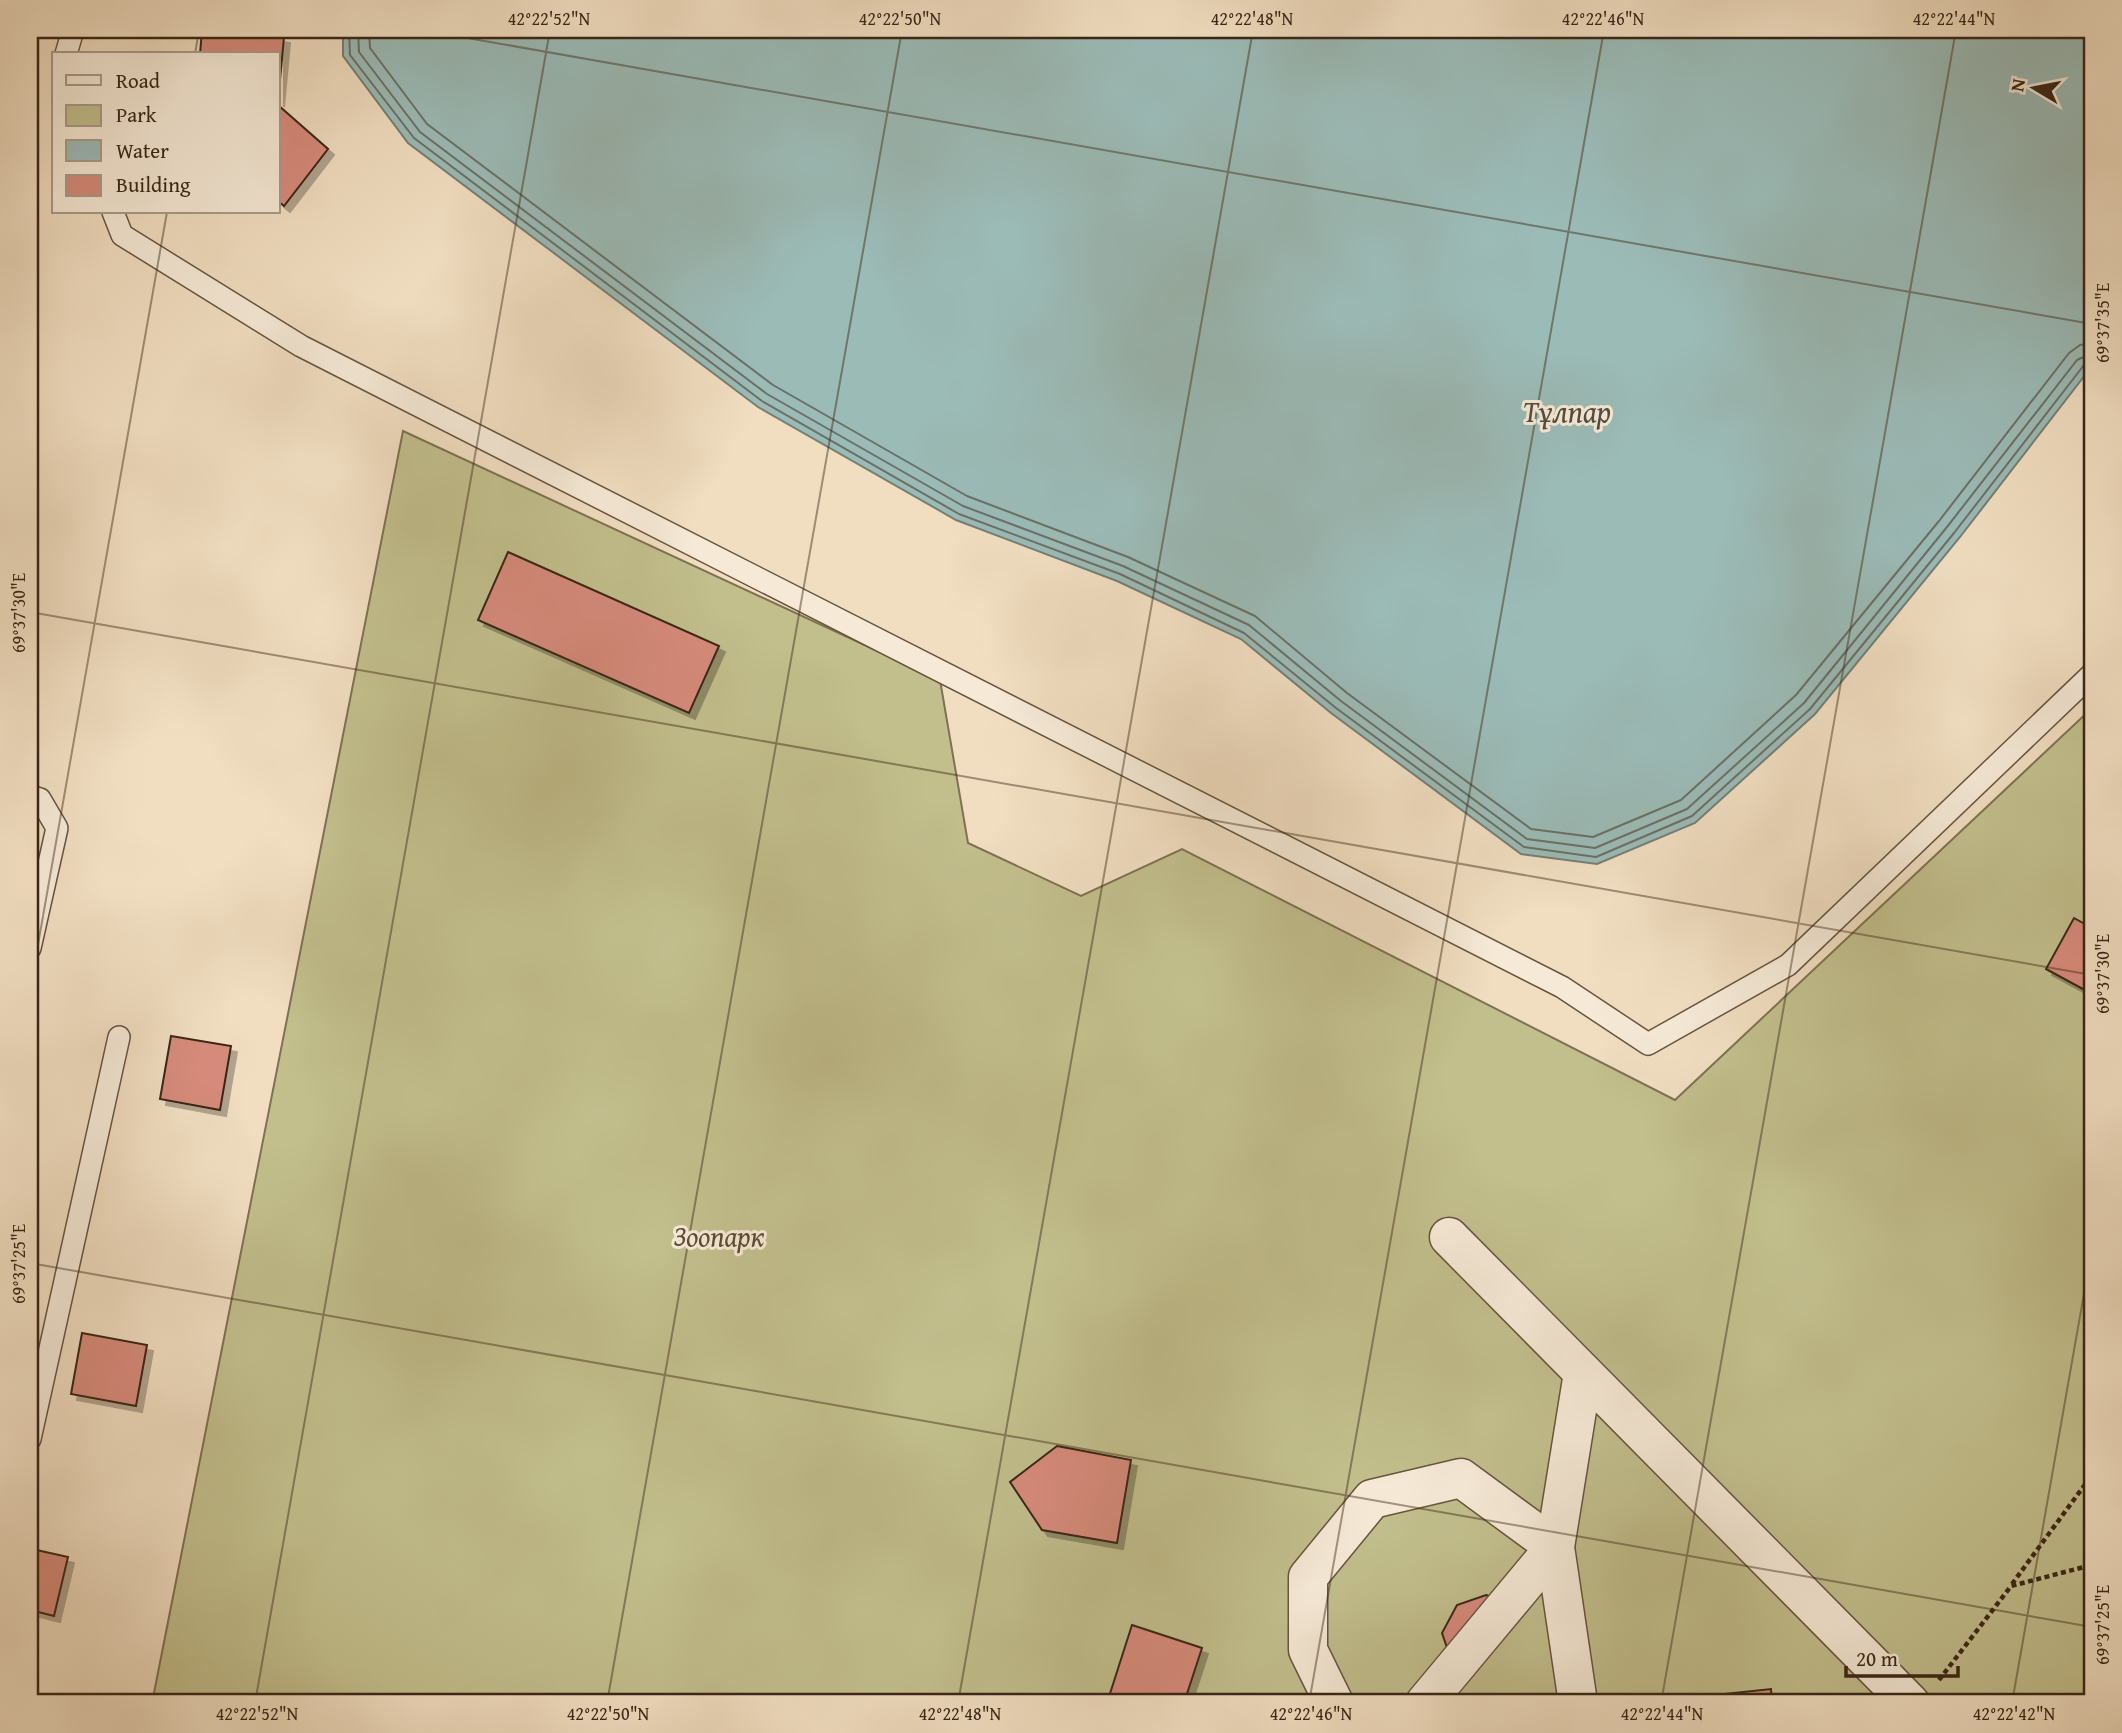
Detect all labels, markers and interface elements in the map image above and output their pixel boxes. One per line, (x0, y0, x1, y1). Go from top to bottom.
text: 42°22'52"N (508, 5, 591, 32)
text: 42°22'50"N (859, 5, 942, 32)
text: 42°22'48"N (1211, 5, 1294, 32)
text: 42°22'46"N (1562, 5, 1645, 32)
text: 42°22'44"N (1913, 5, 1996, 32)
legend (52, 52, 280, 214)
north arrow (2000, 52, 2070, 122)
text: Road (116, 65, 161, 96)
text: N (2002, 76, 2032, 94)
text: Park (116, 99, 157, 130)
text: Water (116, 135, 169, 166)
text: Building (116, 169, 191, 200)
text: 69°37'35"E (2089, 283, 2116, 363)
water label: Тұлпар (1523, 389, 1611, 433)
text: 69°37'30"E (5, 573, 32, 653)
text: 69°37'30"E (2089, 934, 2116, 1014)
park label: Зоопарк (673, 1215, 765, 1256)
text: 69°37'25"E (5, 1224, 32, 1304)
text: 69°37'25"E (2089, 1585, 2116, 1665)
scale bar (1846, 1635, 1958, 1679)
text: 20 m (1856, 1643, 1898, 1674)
text: 42°22'52"N (216, 1700, 299, 1727)
text: 42°22'50"N (567, 1700, 650, 1727)
text: 42°22'48"N (919, 1700, 1002, 1727)
text: 42°22'46"N (1270, 1700, 1353, 1727)
text: 42°22'44"N (1621, 1700, 1704, 1727)
text: 42°22'42"N (1973, 1700, 2056, 1727)

